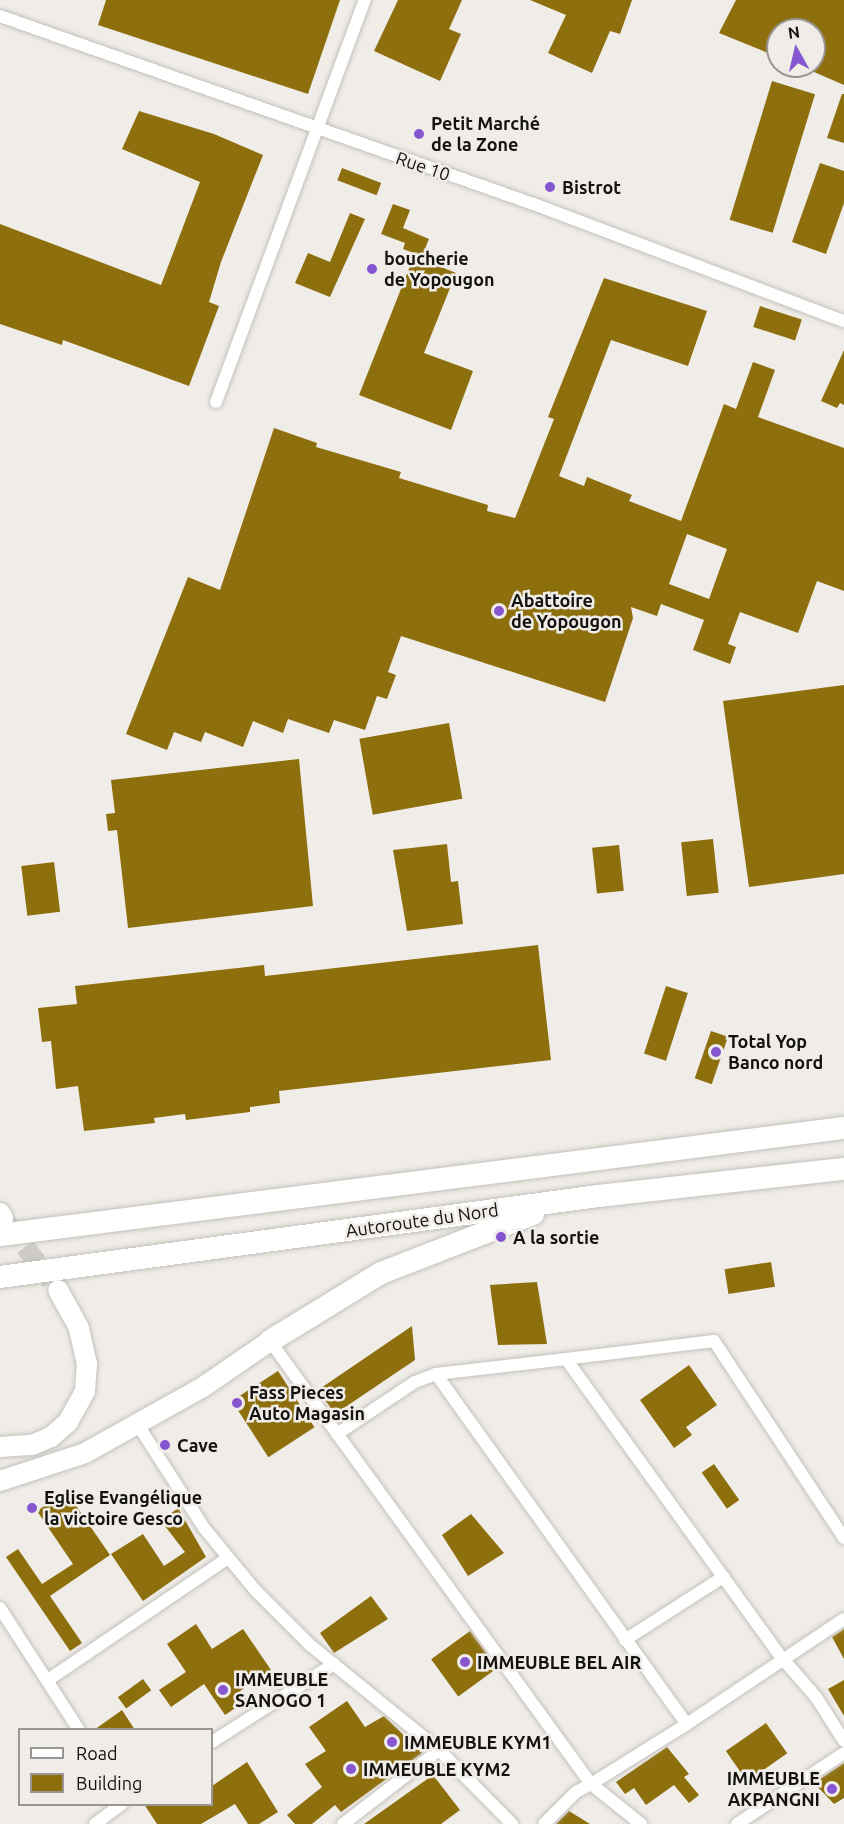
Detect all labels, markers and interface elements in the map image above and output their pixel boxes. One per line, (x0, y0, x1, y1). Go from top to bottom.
north arrow (766, 18, 826, 78)
text: N (787, 22, 801, 42)
place label: Petit Marché de la Zone (431, 113, 540, 156)
marker: Petit Marché de la Zone (412, 127, 426, 141)
street label: Rue 10 (393, 147, 453, 185)
place label: Bistrot (562, 176, 621, 198)
marker: Bistrot (543, 180, 557, 194)
place label: boucherie de Yopougon (384, 248, 495, 290)
marker: boucherie de Yopougon (365, 262, 379, 276)
place label: Abattoire de Yopougon (511, 590, 622, 632)
marker: Abattoire de Yopougon (492, 604, 506, 618)
place label: Total Yop Banco nord (728, 1031, 823, 1074)
marker: Total Yop Banco nord (709, 1045, 723, 1059)
street label: Autoroute du Nord (344, 1199, 500, 1241)
place label: A la sortie (513, 1226, 599, 1248)
marker: A la sortie (494, 1230, 508, 1244)
place label: Fass Pieces Auto Magasin (249, 1382, 365, 1424)
marker: Fass Pieces Auto Magasin (230, 1396, 244, 1410)
place label: Cave (177, 1434, 218, 1456)
marker: Cave (158, 1438, 172, 1452)
place label: Eglise Evangélique la victoire Gesco (44, 1487, 202, 1530)
marker: Eglise Evangélique la victoire Gesco (25, 1501, 39, 1515)
place label: IMMEUBLE BEL AIR (477, 1651, 641, 1673)
marker: IMMEUBLE BEL AIR (458, 1655, 472, 1669)
place label: IMMEUBLE SANOGO 1 (235, 1669, 328, 1712)
marker: IMMEUBLE SANOGO 1 (216, 1683, 230, 1697)
legend (18, 1728, 213, 1806)
place label: IMMEUBLE KYM1 (404, 1731, 552, 1753)
marker: IMMEUBLE KYM1 (385, 1735, 399, 1749)
text: Road (76, 1743, 118, 1763)
place label: IMMEUBLE KYM2 (363, 1758, 511, 1780)
marker: IMMEUBLE KYM2 (344, 1762, 358, 1776)
place label: IMMEUBLE AKPANGNI (727, 1768, 820, 1810)
text: Building (76, 1773, 142, 1793)
marker: IMMEUBLE AKPANGNI (825, 1782, 839, 1796)

